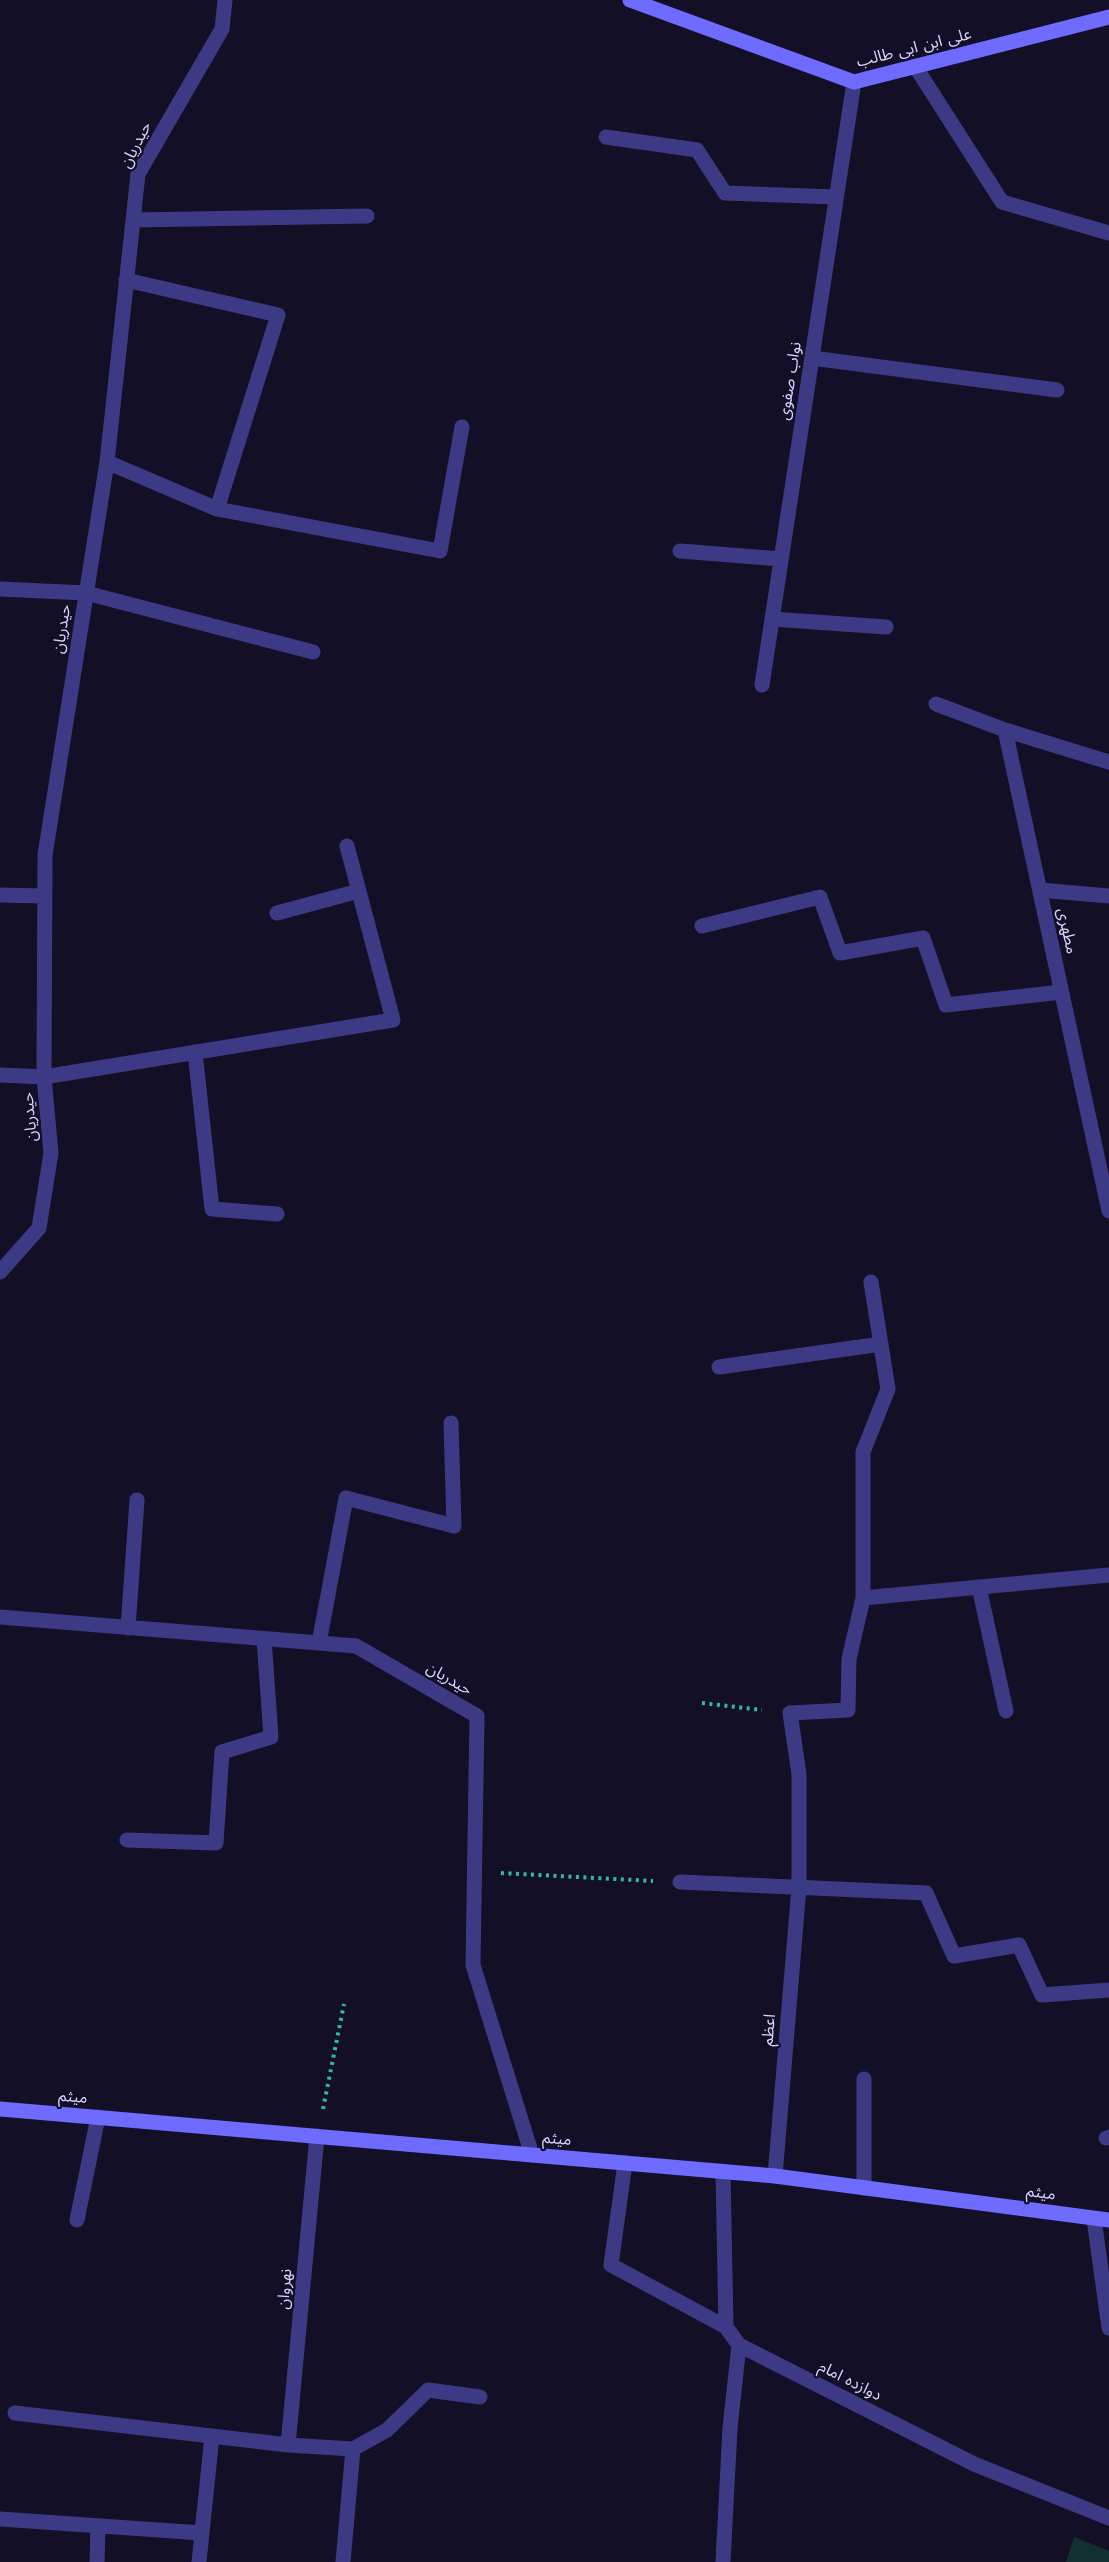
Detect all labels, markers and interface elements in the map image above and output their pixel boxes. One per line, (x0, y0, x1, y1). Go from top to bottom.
street label: علی ابن ابی طالب (855, 24, 973, 72)
street label: حیدریان (116, 119, 156, 171)
street label: نواب صفوی (774, 340, 806, 422)
street label: حیدریان (49, 603, 75, 655)
street label: مطهری (1053, 906, 1081, 956)
street label: حیدریان (18, 1091, 42, 1143)
street label: حیدریان (423, 1658, 475, 1700)
street label: اعظم (758, 2013, 780, 2047)
street label: میثم (58, 2086, 88, 2108)
street label: میثم (542, 2128, 572, 2150)
street label: میثم (1025, 2182, 1057, 2204)
street label: نهروان (274, 2268, 296, 2310)
street label: دوازده امام (815, 2357, 885, 2405)

